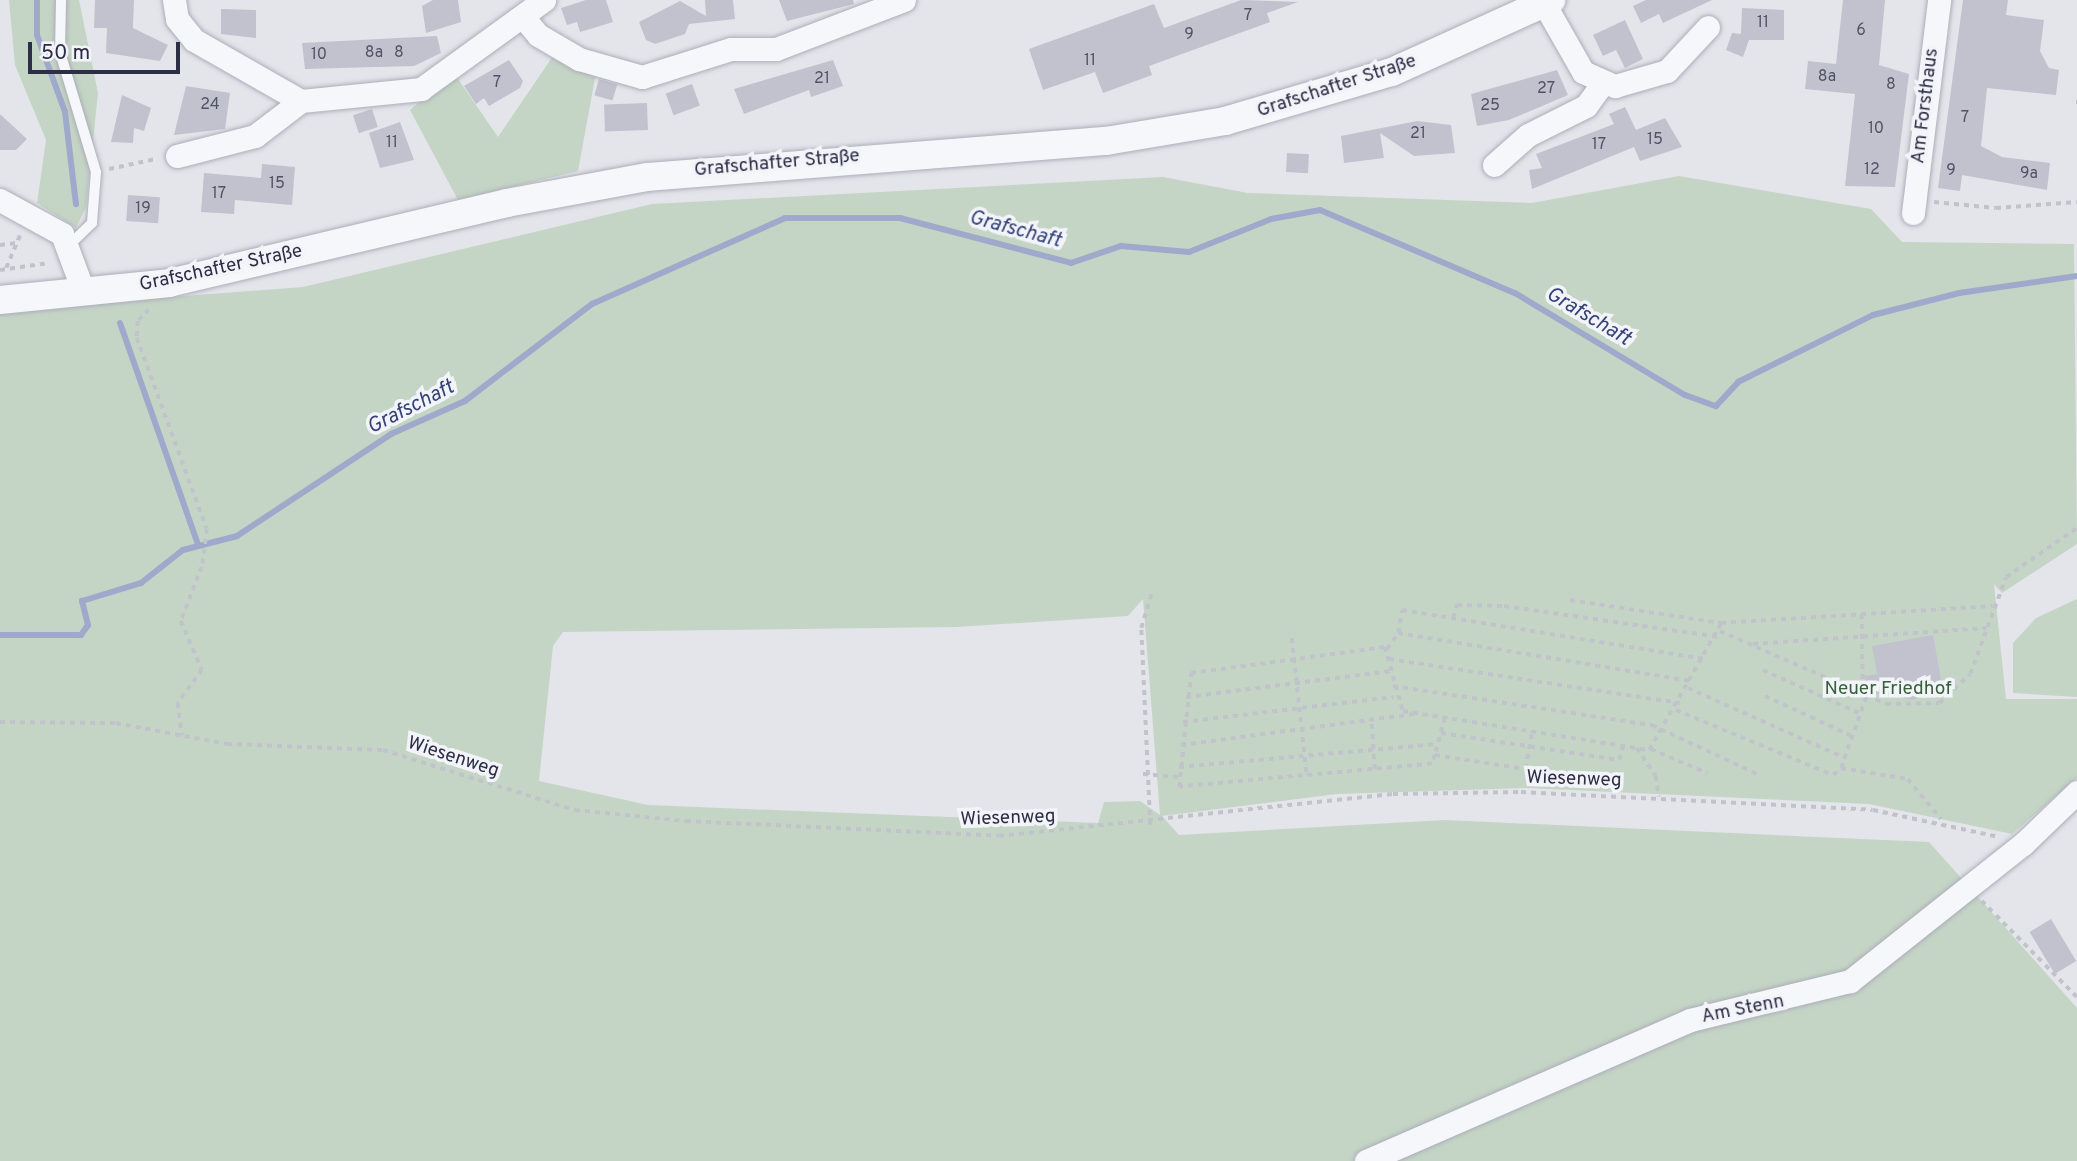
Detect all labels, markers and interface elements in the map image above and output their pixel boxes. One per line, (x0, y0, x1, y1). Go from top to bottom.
house number: 7 (1244, 6, 1252, 26)
house number: 11 (1757, 13, 1769, 33)
house number: 6 (1856, 21, 1866, 41)
house number: 9 (1184, 25, 1194, 45)
scale bar (32, 28, 184, 72)
text: 50 m (41, 40, 90, 67)
house number: 8a (365, 43, 383, 63)
house number: 8 (394, 43, 404, 63)
house number: 10 (311, 45, 327, 65)
street label: Am Forsthaus (1908, 47, 1944, 165)
house number: 11 (1084, 51, 1096, 71)
street label: Grafschafter Straße (1255, 51, 1419, 123)
house number: 8a (1818, 67, 1836, 87)
house number: 21 (814, 69, 830, 89)
house number: 7 (493, 73, 501, 93)
house number: 8 (1886, 75, 1896, 95)
house number: 27 (1537, 79, 1555, 99)
house number: 24 (200, 95, 220, 115)
house number: 25 (1480, 96, 1500, 116)
house number: 7 (1961, 108, 1969, 128)
house number: 10 (1868, 119, 1884, 139)
house number: 21 (1410, 124, 1426, 144)
house number: 15 (1647, 130, 1663, 150)
house number: 11 (386, 133, 398, 153)
house number: 17 (1592, 135, 1606, 155)
street label: Grafschafter Straße (693, 145, 861, 183)
house number: 12 (1864, 160, 1880, 180)
house number: 9 (1946, 161, 1956, 181)
house number: 9a (2020, 164, 2038, 184)
house number: 15 (269, 174, 285, 194)
house number: 17 (212, 184, 226, 204)
house number: 19 (135, 199, 151, 219)
water label: Grafschaft (966, 206, 1064, 254)
street label: Grafschafter Straße (137, 241, 305, 297)
water label: Grafschaft (1541, 282, 1635, 352)
water label: Grafschaft (363, 375, 459, 441)
park label: Neuer Friedhof (1825, 679, 1951, 701)
street label: Wiesenweg (404, 732, 502, 784)
street label: Wiesenweg (1526, 767, 1622, 793)
street label: Wiesenweg (960, 806, 1056, 832)
street label: Am Stenn (1700, 991, 1786, 1029)

